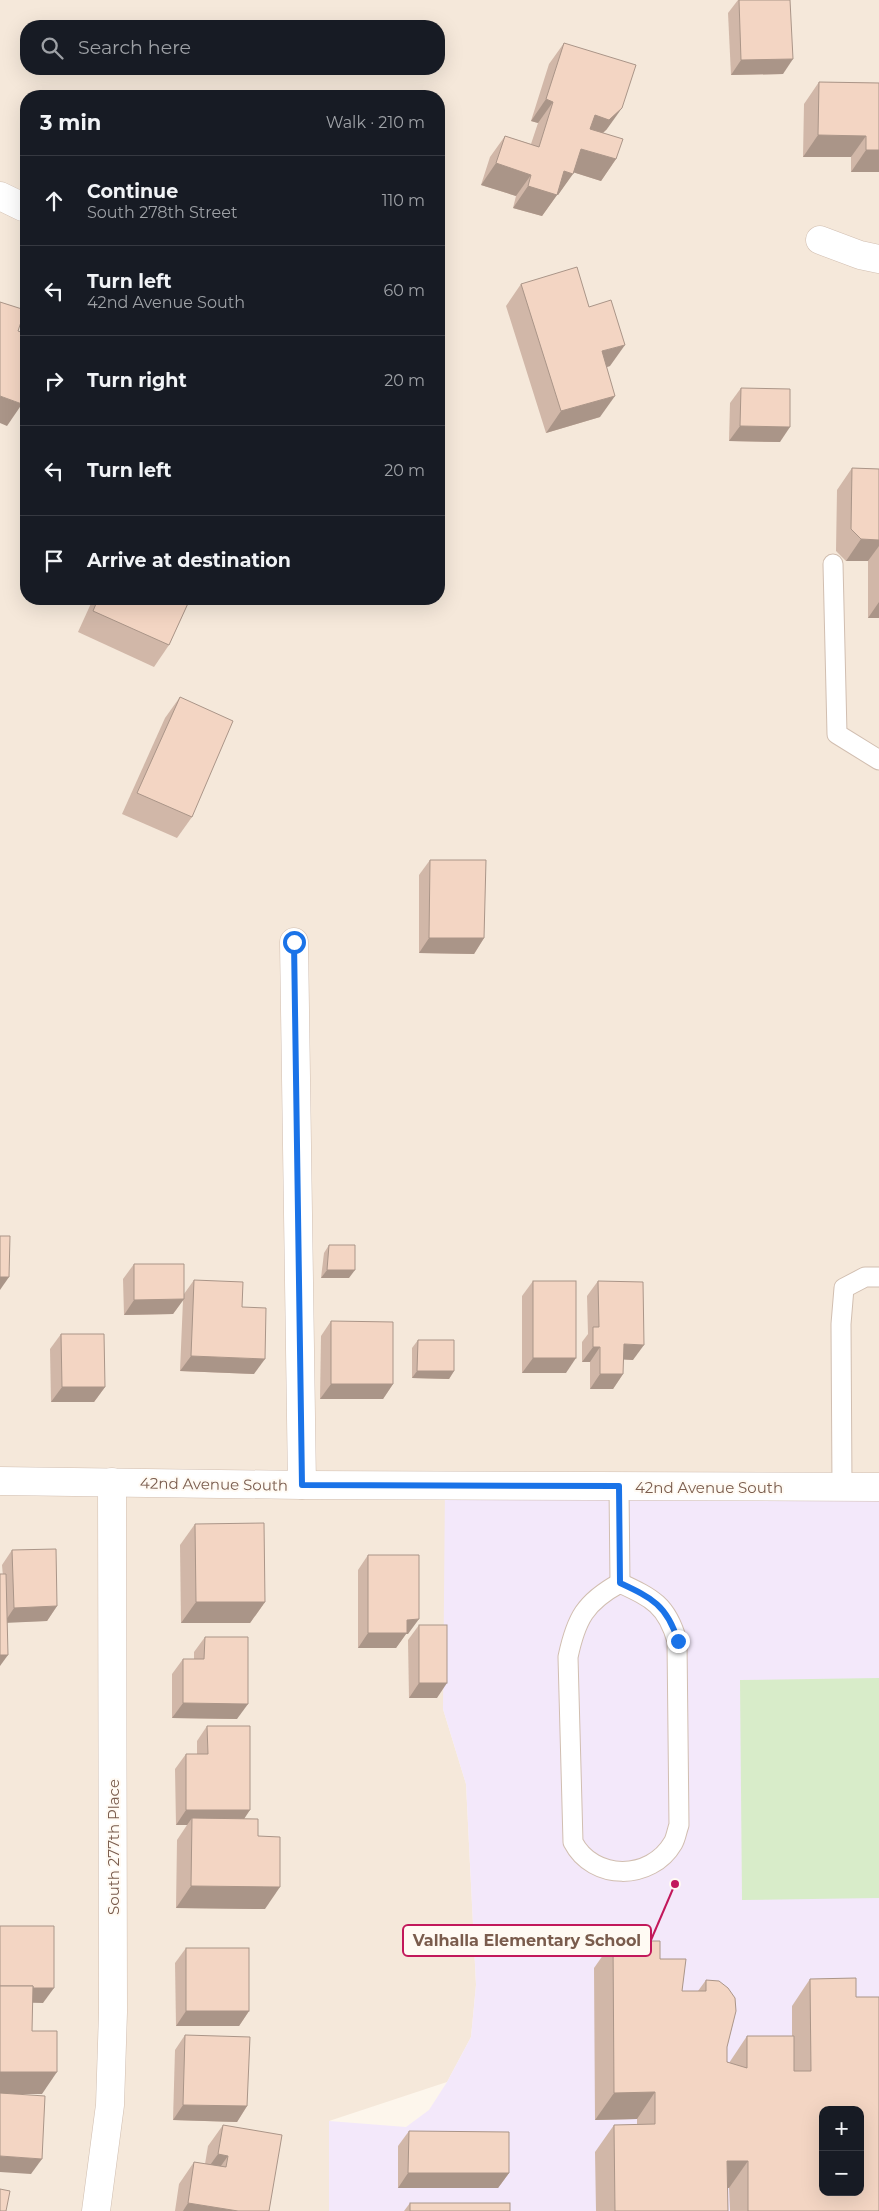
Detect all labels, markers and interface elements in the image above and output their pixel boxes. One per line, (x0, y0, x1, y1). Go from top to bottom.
search box (20, 20, 445, 75)
icon: search (38, 34, 66, 62)
text: Search here (78, 36, 191, 59)
text: 3 min (40, 110, 101, 135)
text: Walk · 210 m (326, 113, 425, 132)
text: Continue (87, 180, 178, 203)
icon: ahead (40, 187, 68, 215)
text: 110 m (382, 191, 425, 210)
text: South 278th Street (87, 203, 237, 222)
text: Turn left (87, 270, 172, 293)
icon: left (40, 277, 68, 305)
text: 60 m (383, 281, 425, 300)
text: 42nd Avenue South (87, 293, 245, 312)
icon: right (40, 367, 68, 395)
text: Turn right (87, 369, 187, 392)
text: 20 m (384, 371, 425, 390)
icon: left (40, 457, 68, 485)
text: Turn left (87, 459, 172, 482)
text: 20 m (384, 461, 425, 480)
icon: arrive (40, 547, 68, 575)
text: Arrive at destination (87, 549, 291, 572)
route start (283, 931, 306, 954)
street label: 42nd Avenue South (140, 1473, 288, 1495)
street label: 42nd Avenue South (635, 1478, 783, 1497)
route end (667, 1630, 690, 1653)
street label: South 277th Place (104, 1779, 123, 1915)
callout: Valhalla Elementary School (403, 1925, 651, 1956)
text: Valhalla Elementary School (412, 1931, 641, 1950)
map controls (819, 2106, 864, 2196)
button: + (819, 2106, 864, 2151)
button: − (819, 2151, 864, 2196)

